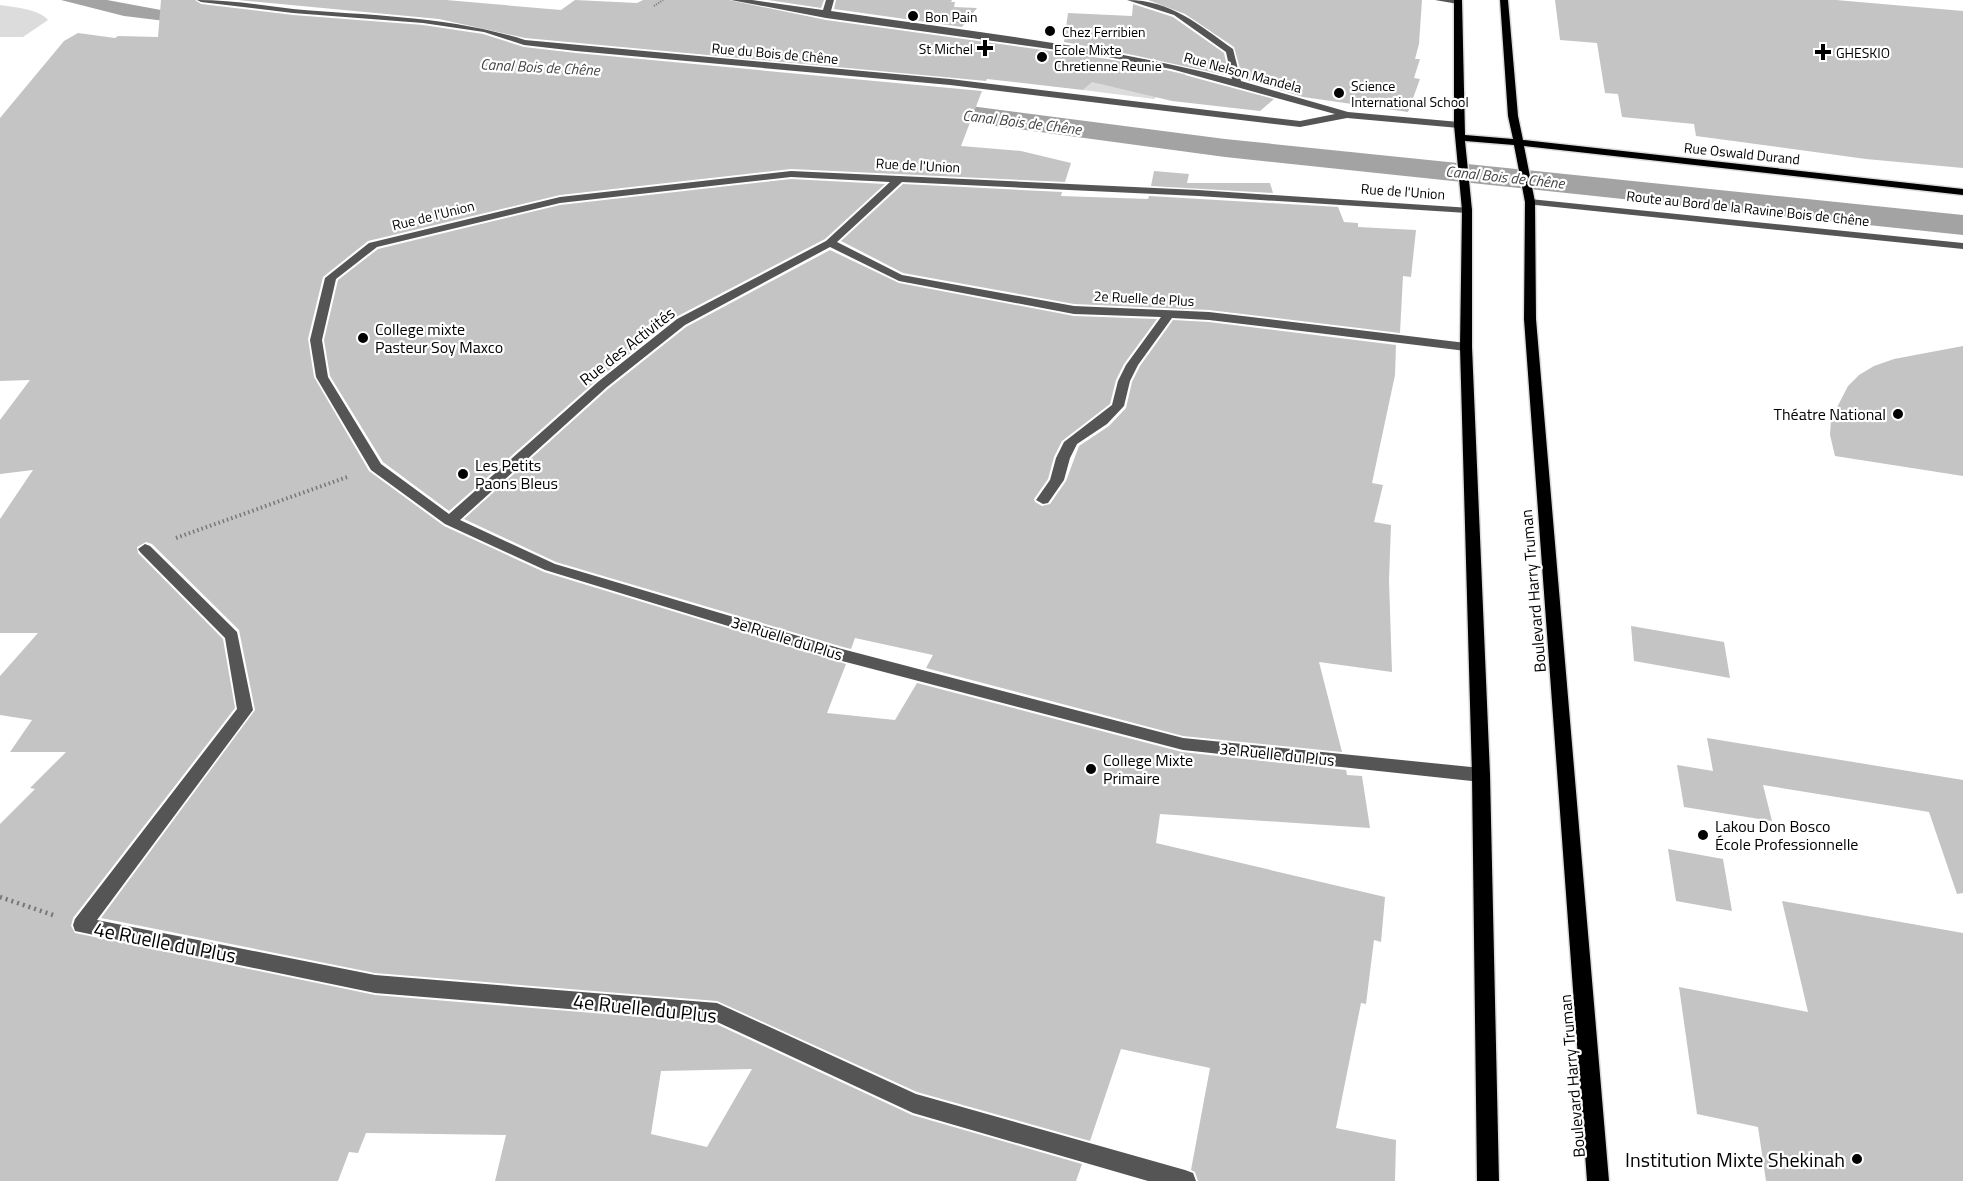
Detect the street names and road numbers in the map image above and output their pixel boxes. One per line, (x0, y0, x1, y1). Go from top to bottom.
street label: Rue du Bois de Chêne (711, 37, 839, 69)
street label: Rue Nelson Mandela (1182, 46, 1304, 98)
street label: Rue Oswald Durand (1683, 136, 1801, 170)
street label: Rue de l'Union (875, 152, 961, 178)
street label: Rue de l'Union (1360, 178, 1446, 204)
street label: Route au Bord de la Ravine Bois de Chêne (1626, 185, 1870, 231)
street label: Rue de l'Union (390, 195, 476, 235)
street label: 2e Ruelle de Plus (1093, 285, 1195, 311)
street label: Rue des Activités (574, 301, 680, 391)
street label: Boulevard Harry Truman (1514, 508, 1552, 674)
street label: 3e Ruelle du Plus (728, 610, 846, 666)
street label: 3e Ruelle du Plus (1218, 736, 1336, 772)
street label: 4e Ruelle du Plus (91, 913, 239, 971)
street label: 4e Ruelle du Plus (572, 985, 718, 1031)
street label: Boulevard Harry Truman (1553, 993, 1591, 1159)

